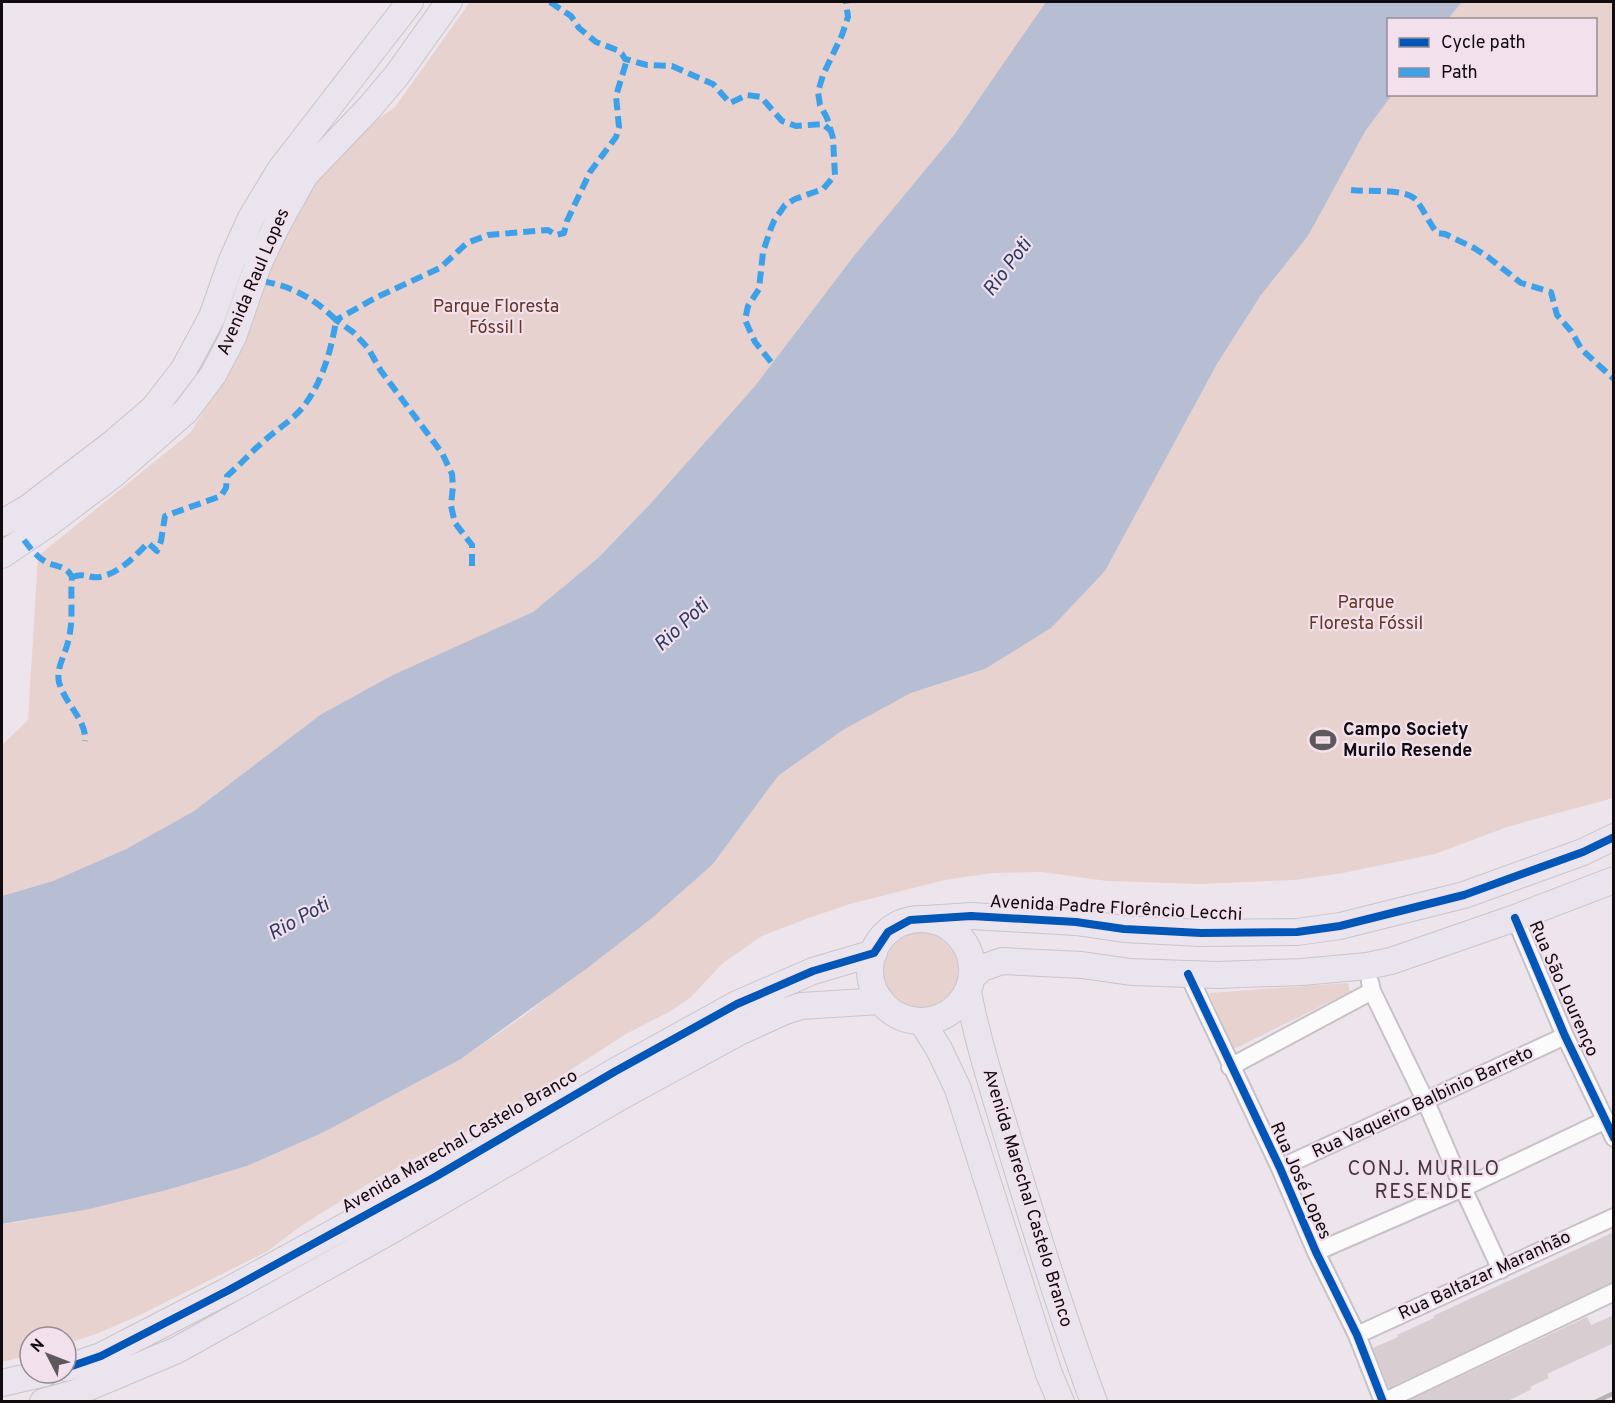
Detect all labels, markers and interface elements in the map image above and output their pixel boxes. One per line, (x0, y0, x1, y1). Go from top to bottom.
legend (1387, 18, 1597, 96)
text: Cycle path (1441, 32, 1526, 55)
text: Path (1441, 62, 1478, 85)
street label: Avenida Raul Lopes (213, 205, 295, 359)
water label: Rio Poti (978, 233, 1039, 302)
park label: Parque Floresta Fóssil I (433, 296, 559, 340)
park label: Parque Floresta Fóssil (1309, 592, 1423, 636)
water label: Rio Poti (649, 593, 716, 658)
place label: Campo Society Murilo Resende (1343, 719, 1472, 763)
sports icon: Campo Society Murilo Resende (1308, 725, 1338, 755)
street label: Avenida Padre Florêncio Lecchi (989, 891, 1243, 927)
water label: Rio Poti (264, 892, 335, 947)
street label: Rua São Lourenço (1523, 917, 1603, 1061)
street label: Rua Vaqueiro Balbinio Barreto (1309, 1042, 1537, 1164)
street label: Avenida Marechal Castelo Branco (338, 1065, 582, 1219)
street label: Avenida Marechal Castelo Branco (977, 1066, 1077, 1330)
street label: Rua José Lopes (1264, 1119, 1336, 1243)
district label: CONJ. MURILO RESENDE (1348, 1157, 1501, 1206)
street label: Rua Baltazar Maranhão (1395, 1226, 1575, 1326)
north arrow (18, 1325, 78, 1385)
text: N (27, 1335, 50, 1357)

